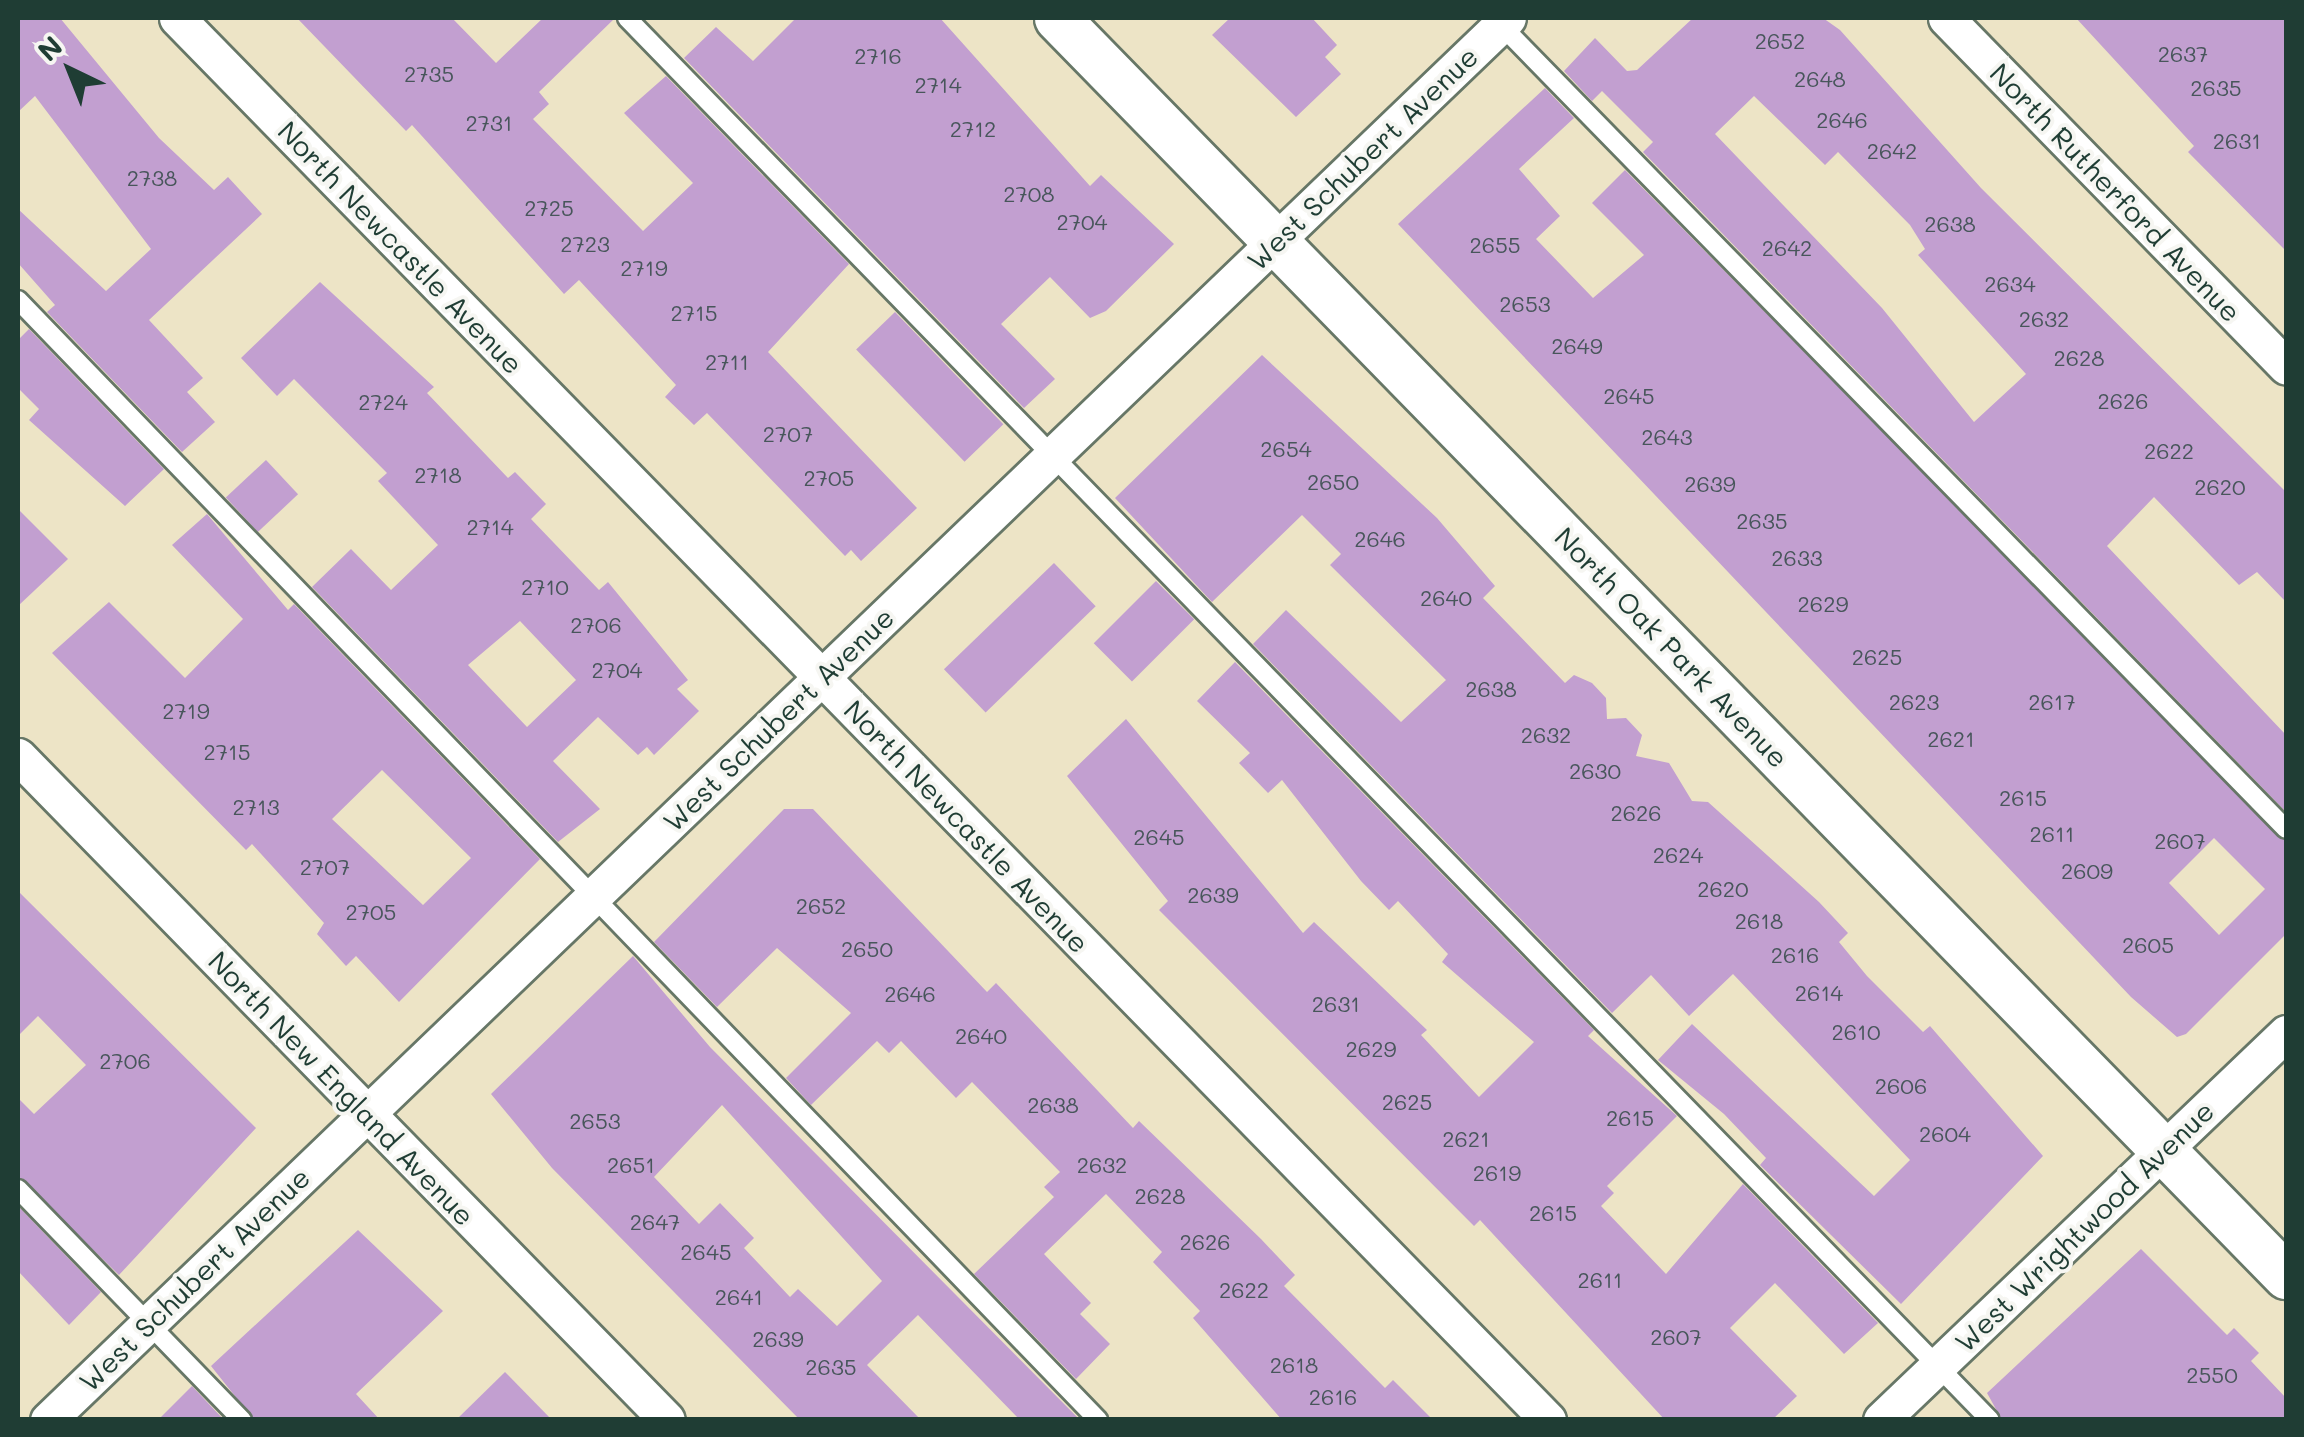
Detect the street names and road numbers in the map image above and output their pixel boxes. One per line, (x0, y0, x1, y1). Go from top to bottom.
street label: West Schubert Avenue (1240, 39, 1484, 277)
street label: North Rutherford Avenue (1984, 56, 2248, 328)
street label: North Newcastle Avenue (271, 114, 531, 380)
street label: North Oak Park Avenue (1548, 520, 1796, 774)
street label: West Schubert Avenue (656, 600, 900, 838)
street label: North Newcastle Avenue (837, 693, 1097, 959)
street label: North New England Avenue (202, 944, 482, 1232)
street label: West Wrightwood Avenue (1948, 1093, 2220, 1359)
street label: West Schubert Avenue (72, 1160, 316, 1398)

